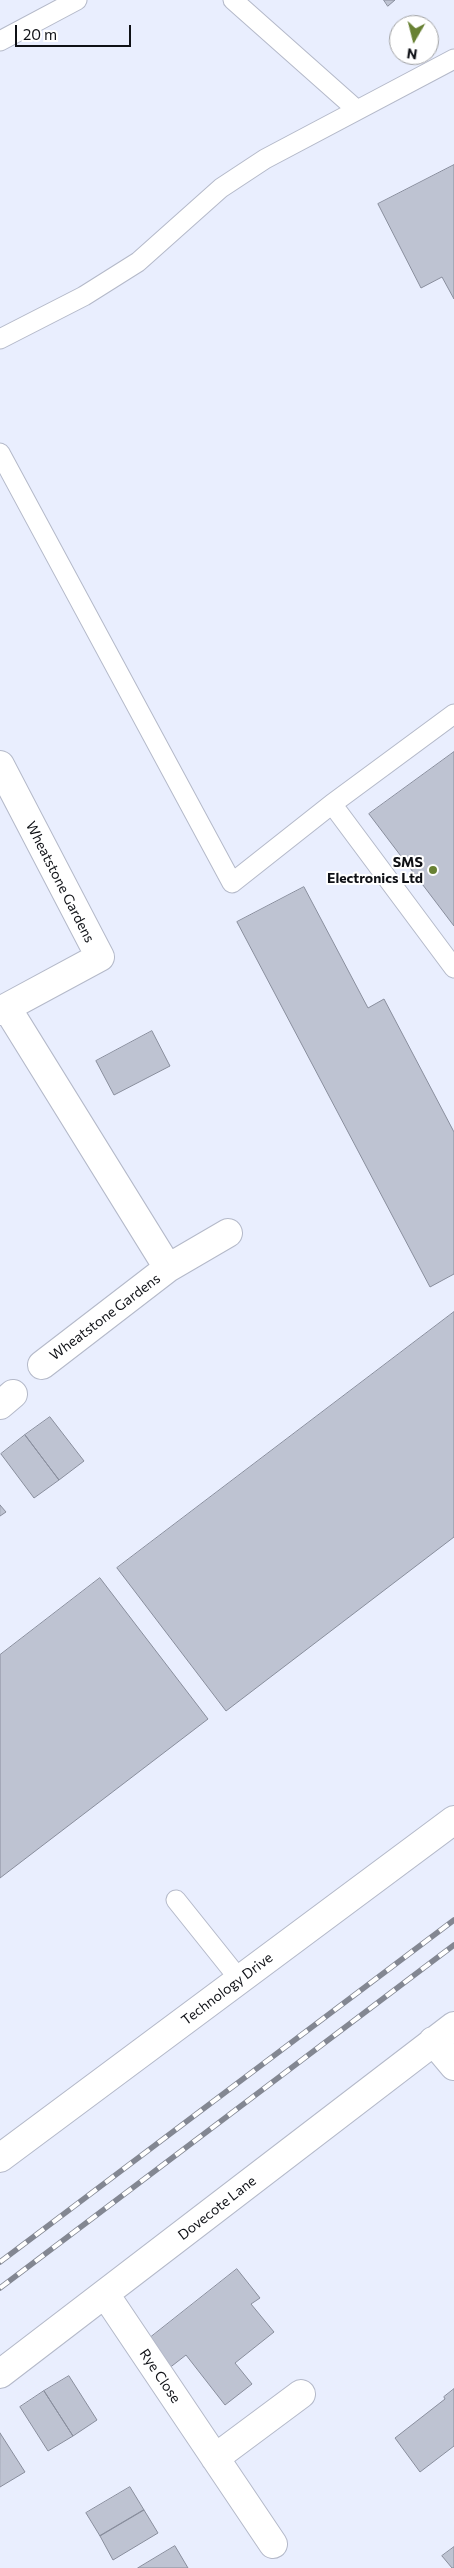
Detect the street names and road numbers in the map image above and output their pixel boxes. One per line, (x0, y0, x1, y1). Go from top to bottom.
street label: Wheatstone Gardens (22, 819, 98, 945)
street label: Wheatstone Gardens (46, 1270, 164, 1364)
street label: Technology Drive (178, 1949, 276, 2029)
street label: Dovecote Lane (175, 2172, 259, 2244)
street label: Rye Close (136, 2346, 184, 2406)

